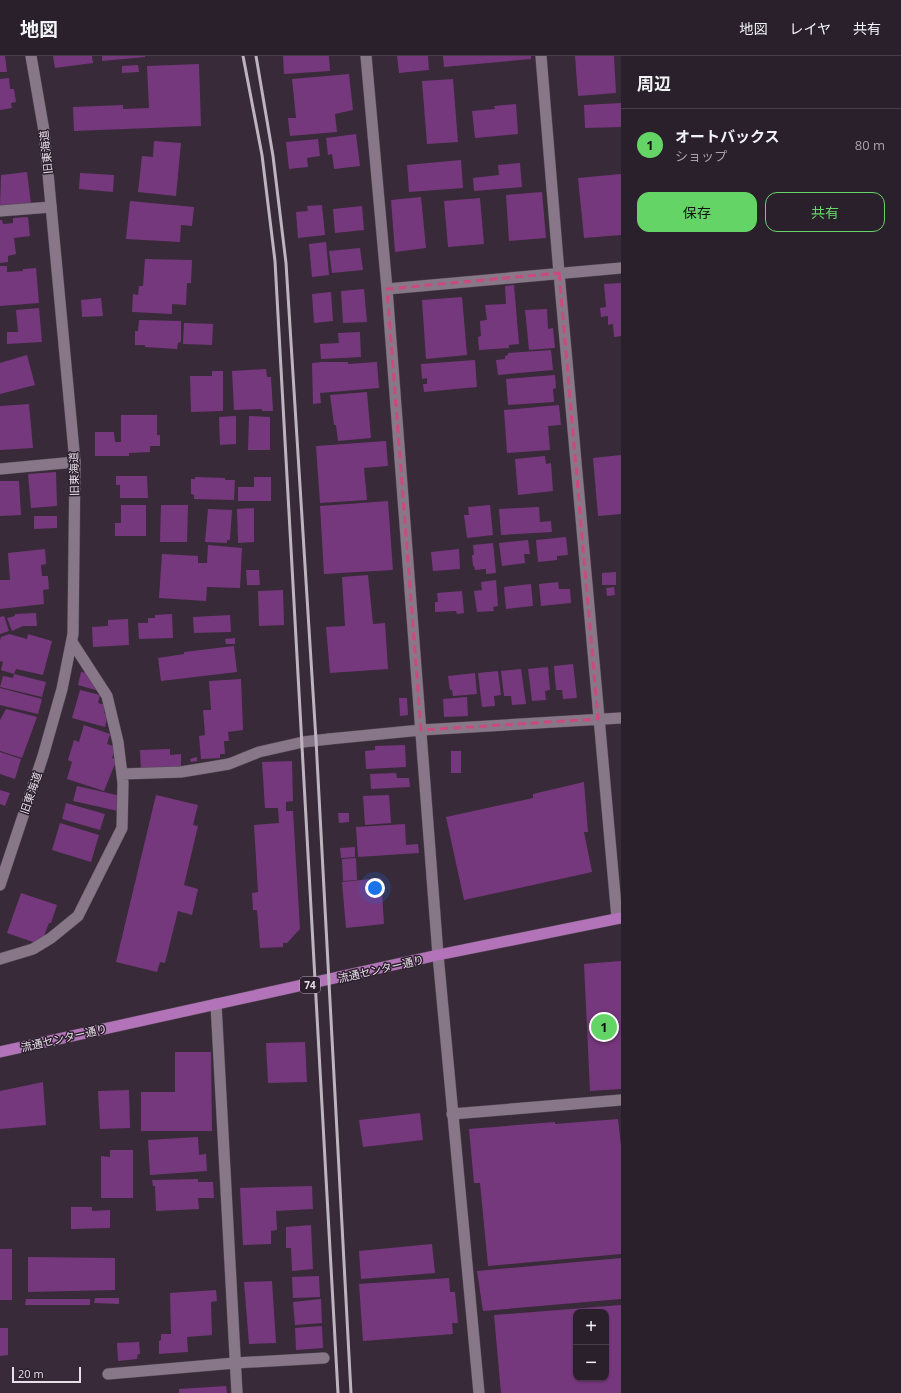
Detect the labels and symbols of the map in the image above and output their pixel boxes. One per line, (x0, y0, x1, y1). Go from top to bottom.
street label: 旧東海道 (36, 129, 55, 175)
street label: 旧東海道 (66, 452, 81, 496)
street label: 旧東海道 (16, 770, 45, 816)
your location (365, 878, 385, 898)
street label: 流通センター通り (336, 951, 425, 986)
road number: 74 (300, 977, 320, 993)
pin: 1 (591, 1012, 617, 1042)
street label: 流通センター通り (19, 1020, 108, 1055)
scale bar (12, 1365, 81, 1384)

